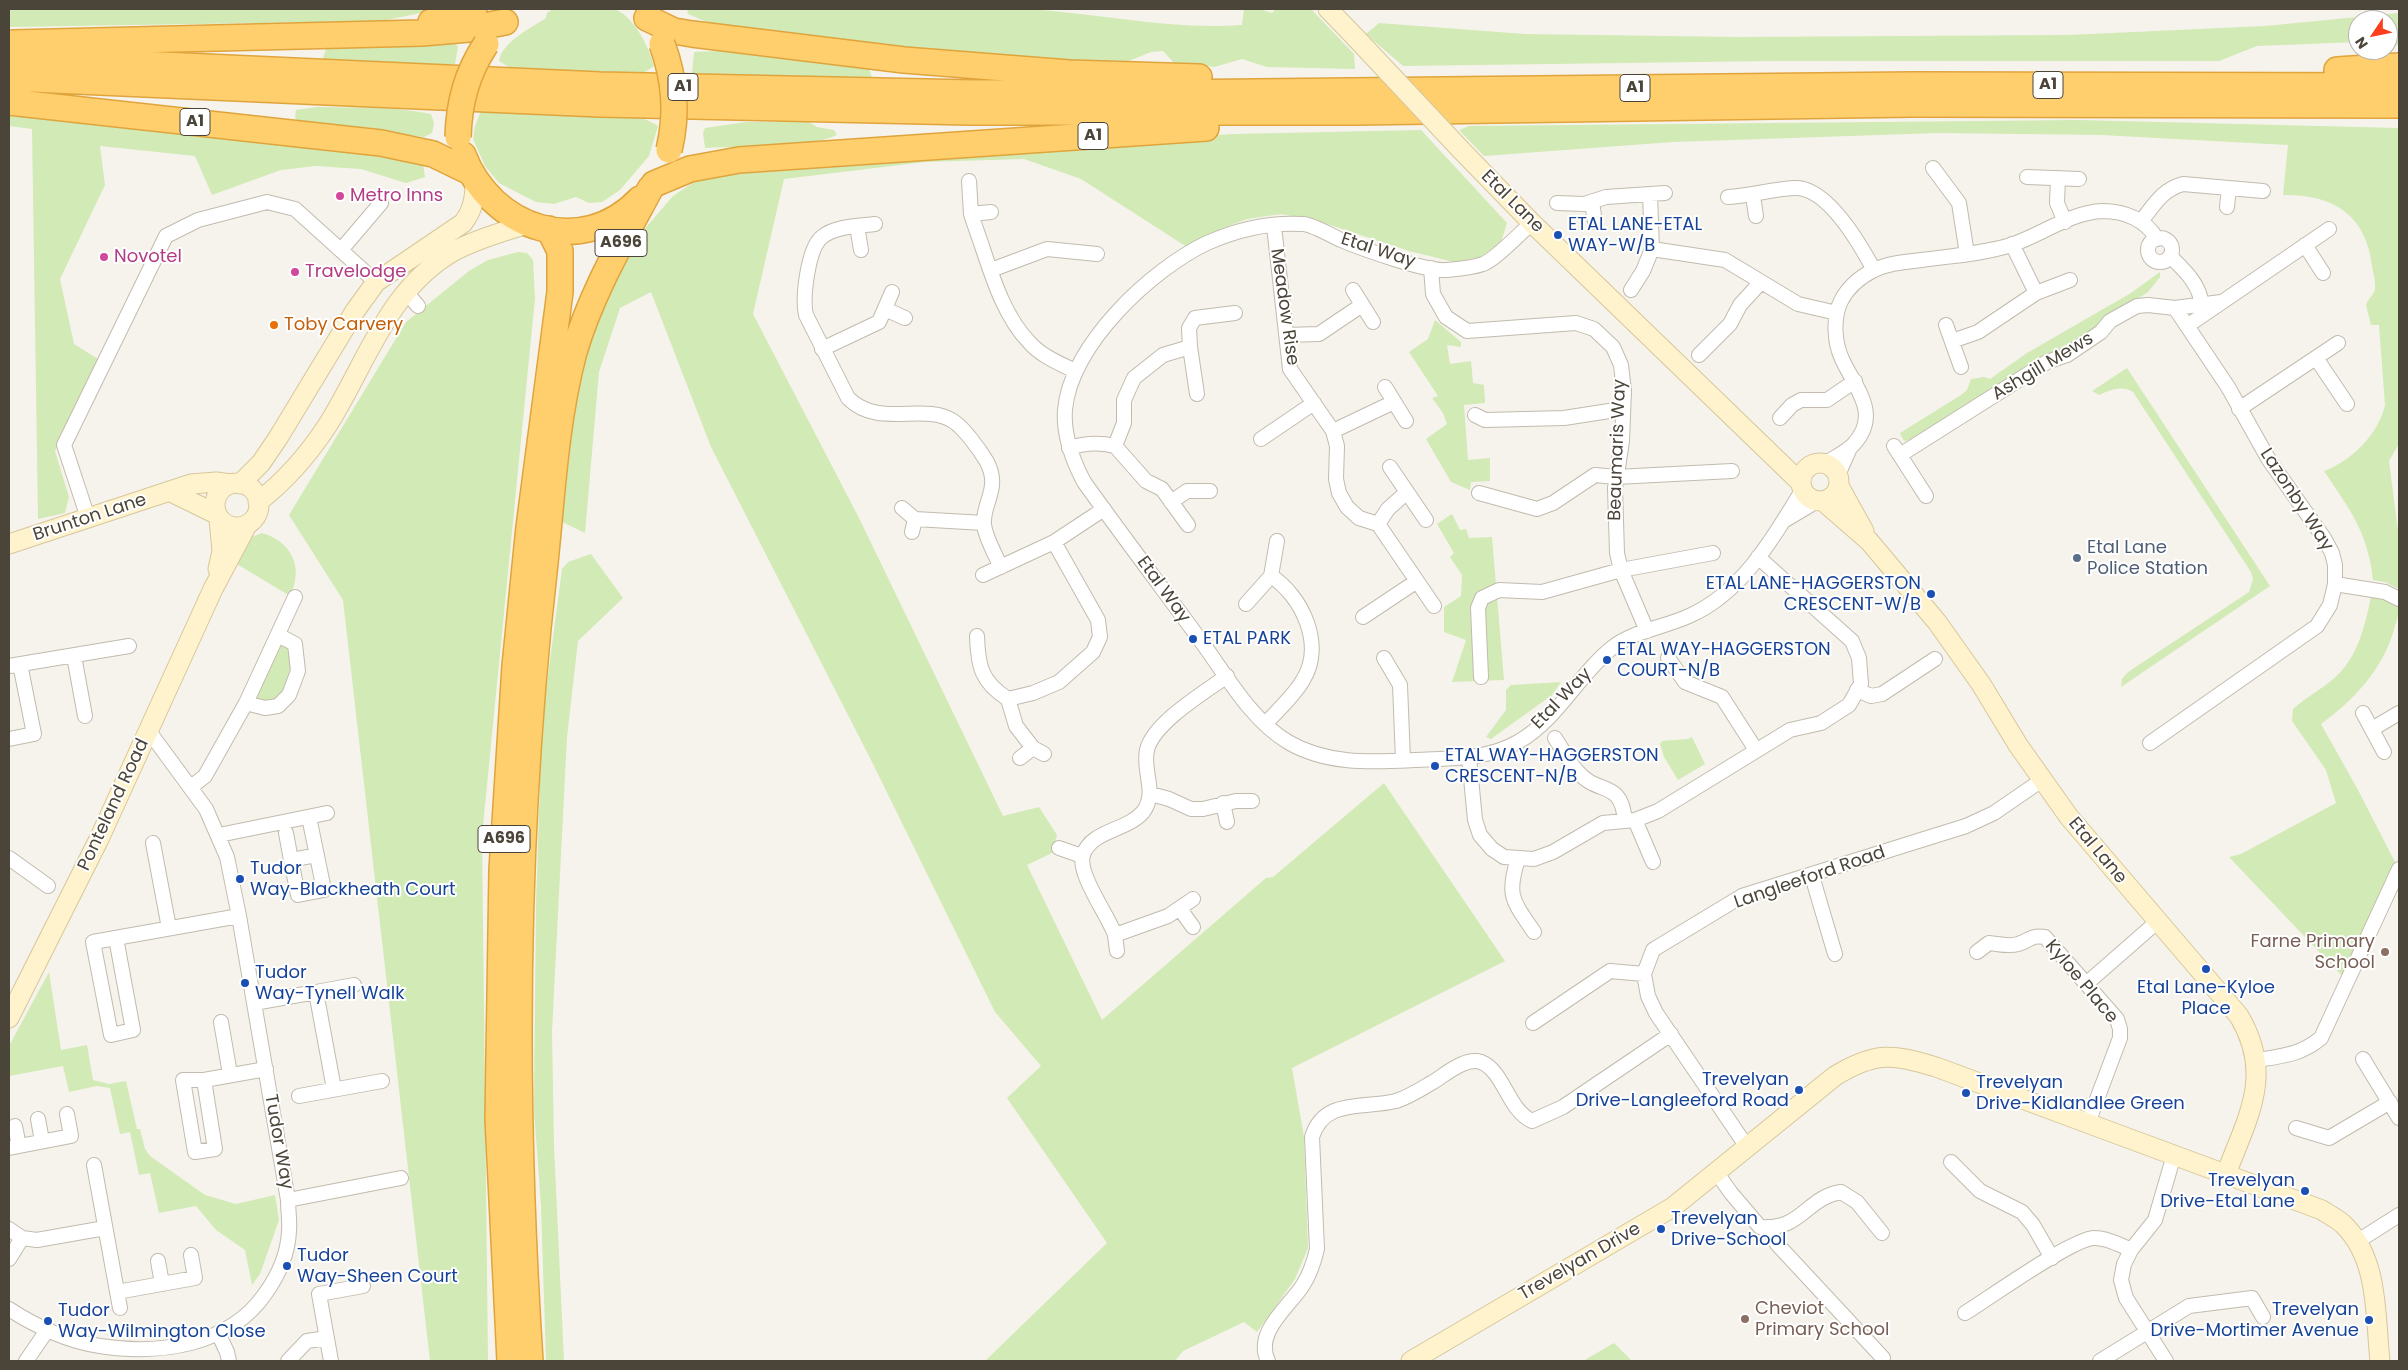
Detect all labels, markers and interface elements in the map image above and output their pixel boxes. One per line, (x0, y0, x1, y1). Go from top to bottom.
north arrow (2348, 10, 2398, 60)
text: N (2350, 33, 2373, 53)
road number: A1 (2033, 72, 2063, 98)
road number: A1 (668, 74, 698, 100)
road number: A1 (1620, 75, 1650, 102)
road number: A1 (180, 108, 210, 136)
road number: A1 (1078, 122, 1108, 150)
street label: Etal Lane (1476, 166, 1548, 238)
place label: Metro Inns (350, 185, 443, 207)
marker: Metro Inns (334, 190, 346, 202)
place label: ETAL LANE-ETAL WAY-W/B (1568, 214, 1702, 256)
street label: Etal Way (1338, 229, 1418, 273)
marker: ETAL LANE-ETAL WAY-W/B (1552, 229, 1564, 241)
road number: A696 (595, 230, 647, 256)
place label: Novotel (114, 246, 182, 268)
street label: Meadow Rise (1265, 247, 1303, 367)
marker: Novotel (98, 251, 110, 263)
place label: Travelodge (305, 261, 406, 283)
marker: Travelodge (289, 266, 301, 278)
place label: Toby Carvery (284, 314, 403, 336)
marker: Toby Carvery (268, 319, 280, 331)
street label: Ashgill Mews (1989, 328, 2097, 406)
street label: Beaumaris Way (1605, 379, 1631, 521)
street label: Lazonby Way (2255, 445, 2337, 555)
street label: Brunton Lane (31, 490, 149, 546)
place label: Etal Lane Police Station (2087, 537, 2208, 580)
street label: Etal Way (1132, 552, 1194, 628)
marker: Etal Lane Police Station (2071, 552, 2083, 564)
place label: ETAL LANE-HAGGERSTON CRESCENT-W/B (1706, 573, 1921, 616)
marker: ETAL LANE-HAGGERSTON CRESCENT-W/B (1925, 588, 1937, 600)
place label: ETAL PARK (1203, 628, 1291, 650)
marker: ETAL PARK (1187, 633, 1199, 645)
place label: ETAL WAY-HAGGERSTON COURT-N/B (1617, 639, 1831, 682)
marker: ETAL WAY-HAGGERSTON COURT-N/B (1601, 654, 1613, 666)
street label: Etal Way (1527, 664, 1597, 734)
street label: Ponteland Road (74, 736, 154, 874)
place label: ETAL WAY-HAGGERSTON CRESCENT-N/B (1445, 745, 1659, 788)
marker: ETAL WAY-HAGGERSTON CRESCENT-N/B (1429, 760, 1441, 772)
street label: Etal Lane (2063, 813, 2131, 889)
road number: A696 (478, 826, 530, 852)
street label: Langleeford Road (1732, 842, 1888, 914)
place label: Tudor Way-Blackheath Court (250, 858, 456, 901)
marker: Tudor Way-Blackheath Court (234, 873, 246, 885)
place label: Farne Primary School (2250, 931, 2375, 974)
street label: Kyloe Place (2040, 936, 2122, 1028)
marker: Farne Primary School (2379, 946, 2391, 958)
place label: Tudor Way-Tynell Walk (255, 962, 404, 1004)
marker: Etal Lane-Kyloe Place (2200, 963, 2212, 975)
marker: Tudor Way-Tynell Walk (239, 977, 251, 989)
place label: Etal Lane-Kyloe Place (2137, 977, 2275, 1020)
place label: Trevelyan Drive-Langleeford Road (1576, 1069, 1789, 1112)
place label: Trevelyan Drive-Kidlandlee Green (1976, 1072, 2185, 1114)
marker: Trevelyan Drive-Langleeford Road (1793, 1084, 1805, 1096)
marker: Trevelyan Drive-Kidlandlee Green (1960, 1087, 1972, 1099)
street label: Tudor Way (259, 1093, 297, 1191)
place label: Trevelyan Drive-Etal Lane (2160, 1170, 2295, 1212)
marker: Trevelyan Drive-Etal Lane (2299, 1185, 2311, 1197)
place label: Trevelyan Drive-School (1671, 1208, 1787, 1250)
street label: Trevelyan Drive (1515, 1218, 1645, 1306)
marker: Trevelyan Drive-School (1655, 1223, 1667, 1235)
place label: Tudor Way-Sheen Court (297, 1245, 458, 1288)
marker: Tudor Way-Sheen Court (281, 1260, 293, 1272)
place label: Cheviot Primary School (1755, 1298, 1889, 1340)
place label: Trevelyan Drive-Mortimer Avenue (2150, 1299, 2359, 1342)
place label: Tudor Way-Wilmington Close (58, 1300, 266, 1342)
marker: Cheviot Primary School (1739, 1313, 1751, 1325)
marker: Trevelyan Drive-Mortimer Avenue (2363, 1314, 2375, 1326)
marker: Tudor Way-Wilmington Close (42, 1315, 54, 1327)

